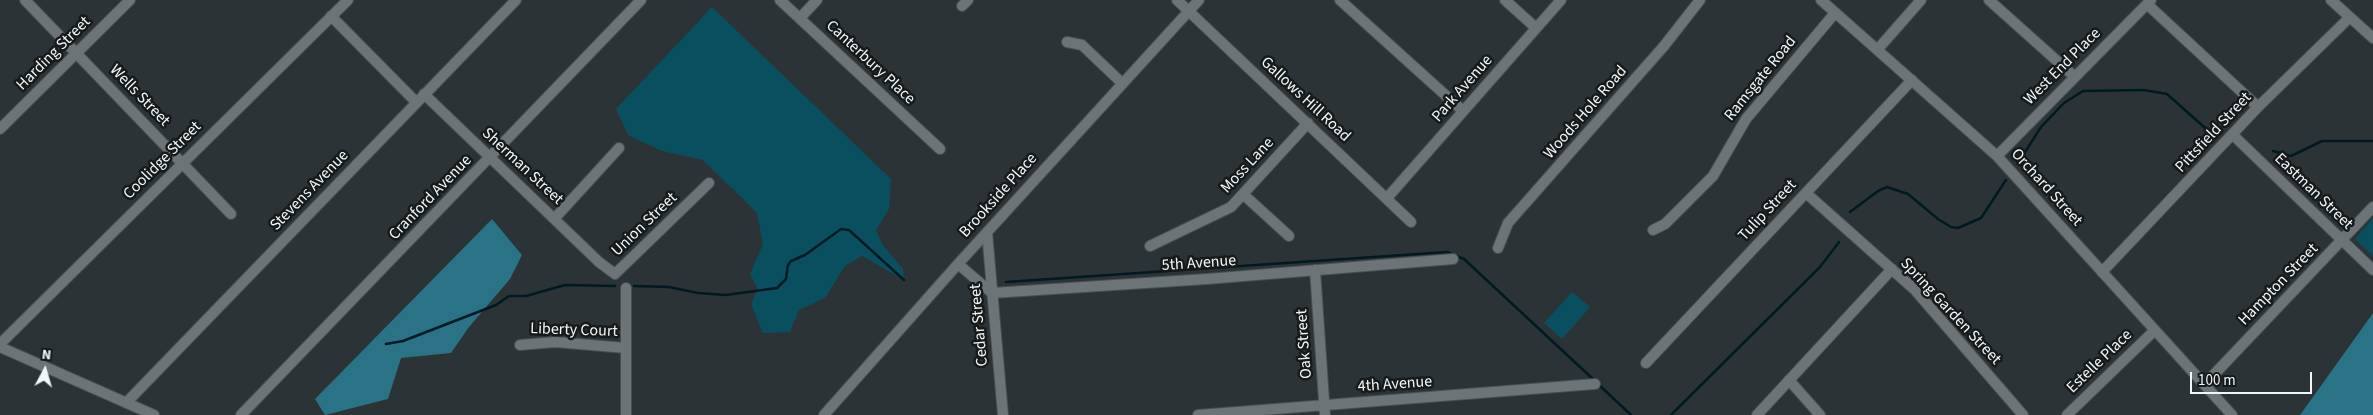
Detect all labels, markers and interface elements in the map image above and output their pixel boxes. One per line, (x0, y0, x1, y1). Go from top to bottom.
street label: Harding Street (13, 13, 95, 95)
street label: Canterbury Place (821, 17, 919, 109)
street label: West End Place (2021, 25, 2105, 109)
street label: Ramsgate Road (1721, 33, 1801, 125)
street label: Park Avenue (1429, 52, 1497, 126)
street label: Gallows Hill Road (1256, 53, 1354, 147)
street label: Wells Street (105, 61, 173, 131)
street label: Woods Hole Road (1540, 62, 1632, 164)
street label: Pittsfield Street (2172, 89, 2256, 177)
street label: Coolidge Street (120, 118, 206, 204)
street label: Sherman Street (477, 124, 567, 210)
street label: Moss Lane (1217, 134, 1279, 198)
street label: Orchard Street (2006, 145, 2086, 231)
street label: Stevens Avenue (267, 147, 353, 235)
street label: Brookside Place (956, 150, 1042, 242)
street label: Eastman Street (2270, 150, 2356, 234)
street label: Cranford Avenue (386, 151, 476, 245)
street label: Tulip Street (1735, 176, 1801, 246)
street label: Union Street (608, 189, 682, 261)
street label: Hampton Street (2235, 240, 2323, 330)
street label: 5th Avenue (1161, 252, 1237, 276)
street label: Spring Garden Street (1896, 255, 2004, 369)
street label: Cedar Street (967, 283, 993, 367)
street label: Oak Street (1293, 308, 1317, 380)
street label: Liberty Court (530, 320, 618, 342)
street label: Estelle Place (2063, 326, 2137, 398)
north arrow (20, 345, 70, 395)
text: N (41, 345, 52, 366)
scale bar (2193, 362, 2316, 394)
text: 100 m (2198, 370, 2236, 391)
street label: 4th Avenue (1357, 373, 1433, 397)

